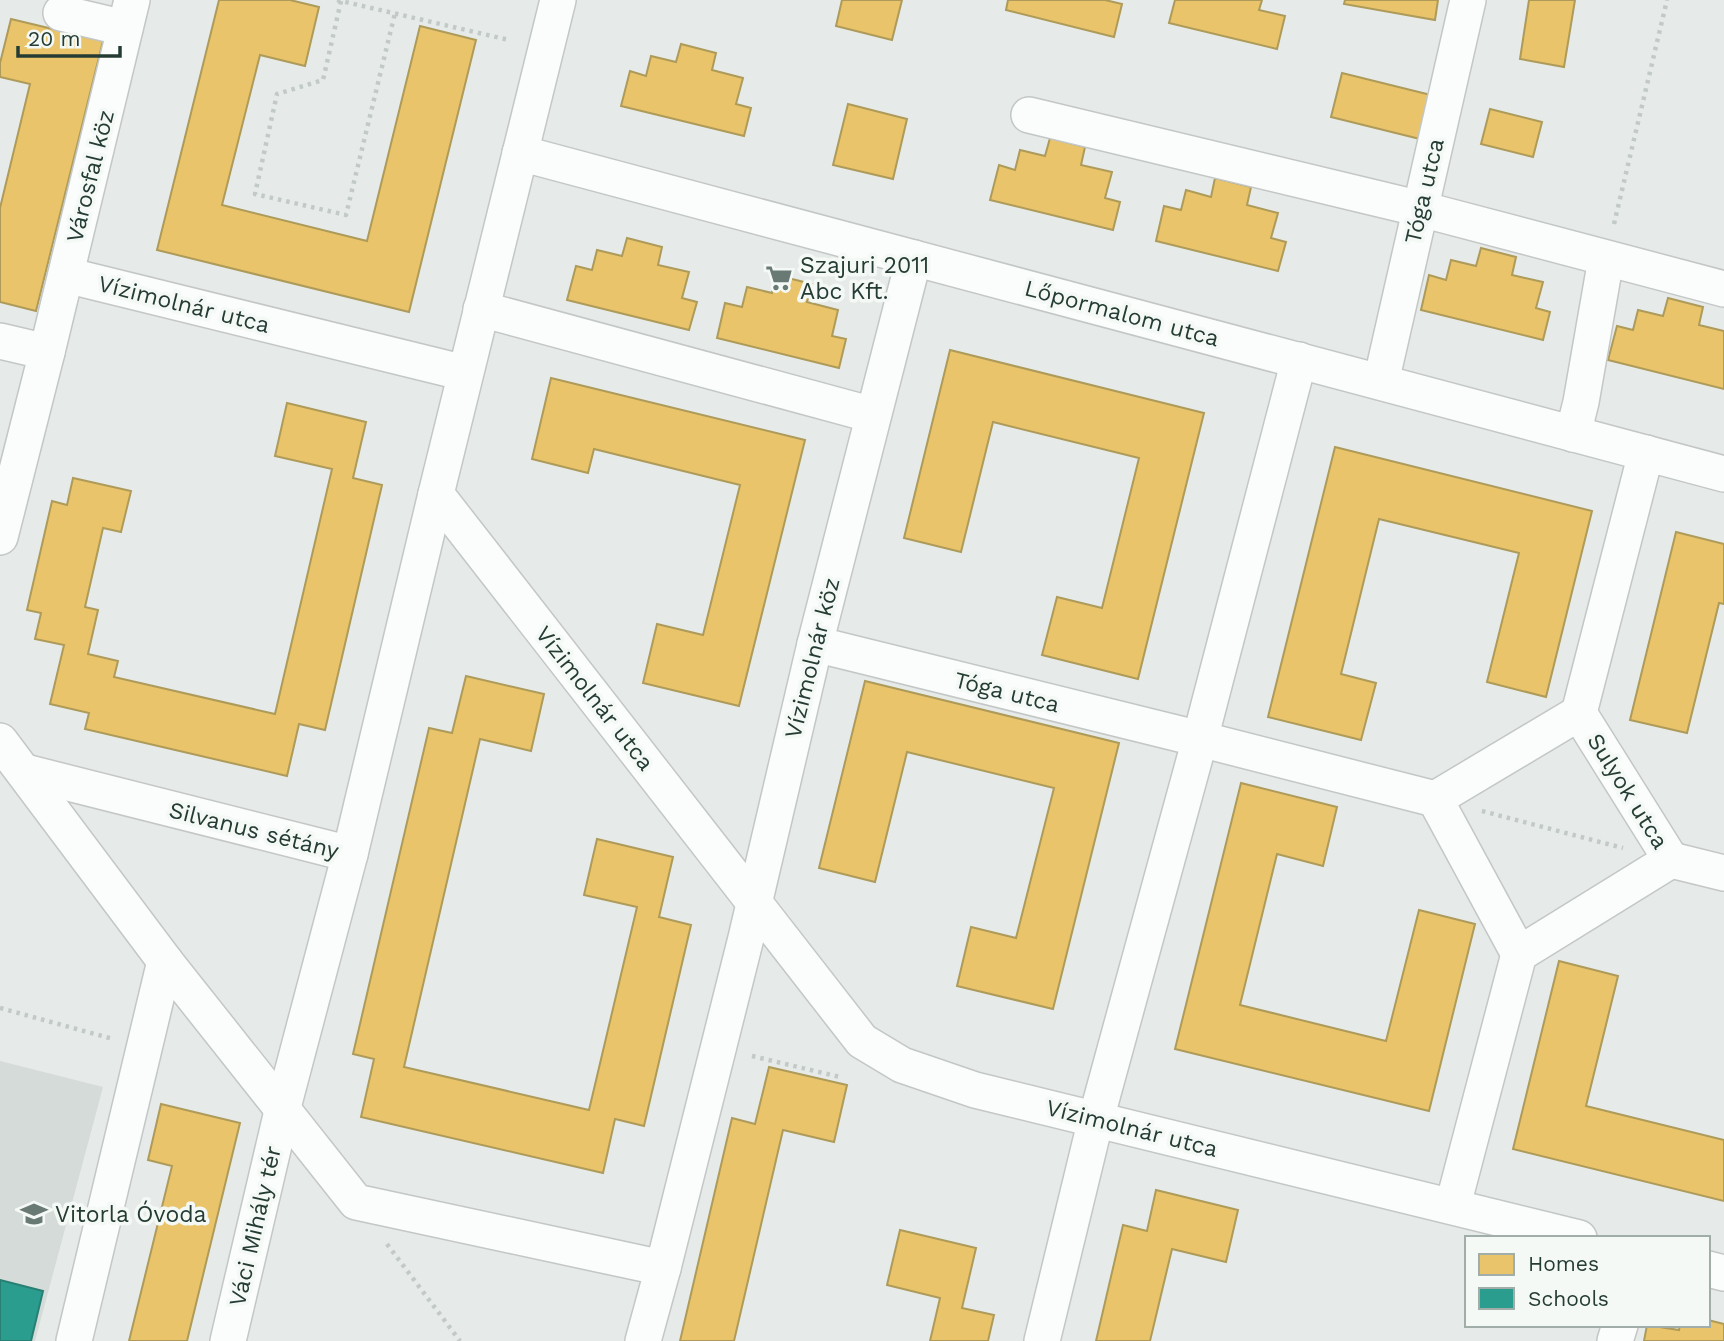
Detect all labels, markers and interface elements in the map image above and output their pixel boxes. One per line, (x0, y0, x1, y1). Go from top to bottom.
scale bar (18, 14, 119, 58)
text: 20 m (28, 26, 80, 51)
street label: Városfal köz (61, 107, 120, 245)
street label: Tóga utca (1399, 136, 1450, 247)
place label: Szajuri 2011 Abc Kft. (800, 252, 929, 305)
supermarket icon: Szajuri 2011 Abc Kft. (764, 263, 794, 293)
street label: Vízimolnár utca (95, 270, 272, 339)
street label: Lőpormalom utca (1022, 275, 1222, 352)
street label: Vízimolnár köz (779, 575, 846, 741)
street label: Vízimolnár utca (530, 621, 659, 776)
street label: Tóga utca (951, 666, 1062, 719)
street label: Sulyok utca (1581, 729, 1674, 854)
street label: Silvanus sétány (166, 796, 342, 865)
street label: Vízimolnár utca (1043, 1094, 1220, 1163)
street label: Váci Mihály tér (224, 1143, 287, 1309)
school or university icon: Vitorla Óvoda (19, 1199, 49, 1229)
place label: Vitorla Óvoda (55, 1200, 207, 1228)
legend (1465, 1236, 1710, 1327)
text: Homes (1528, 1251, 1599, 1276)
text: Schools (1528, 1286, 1609, 1311)

